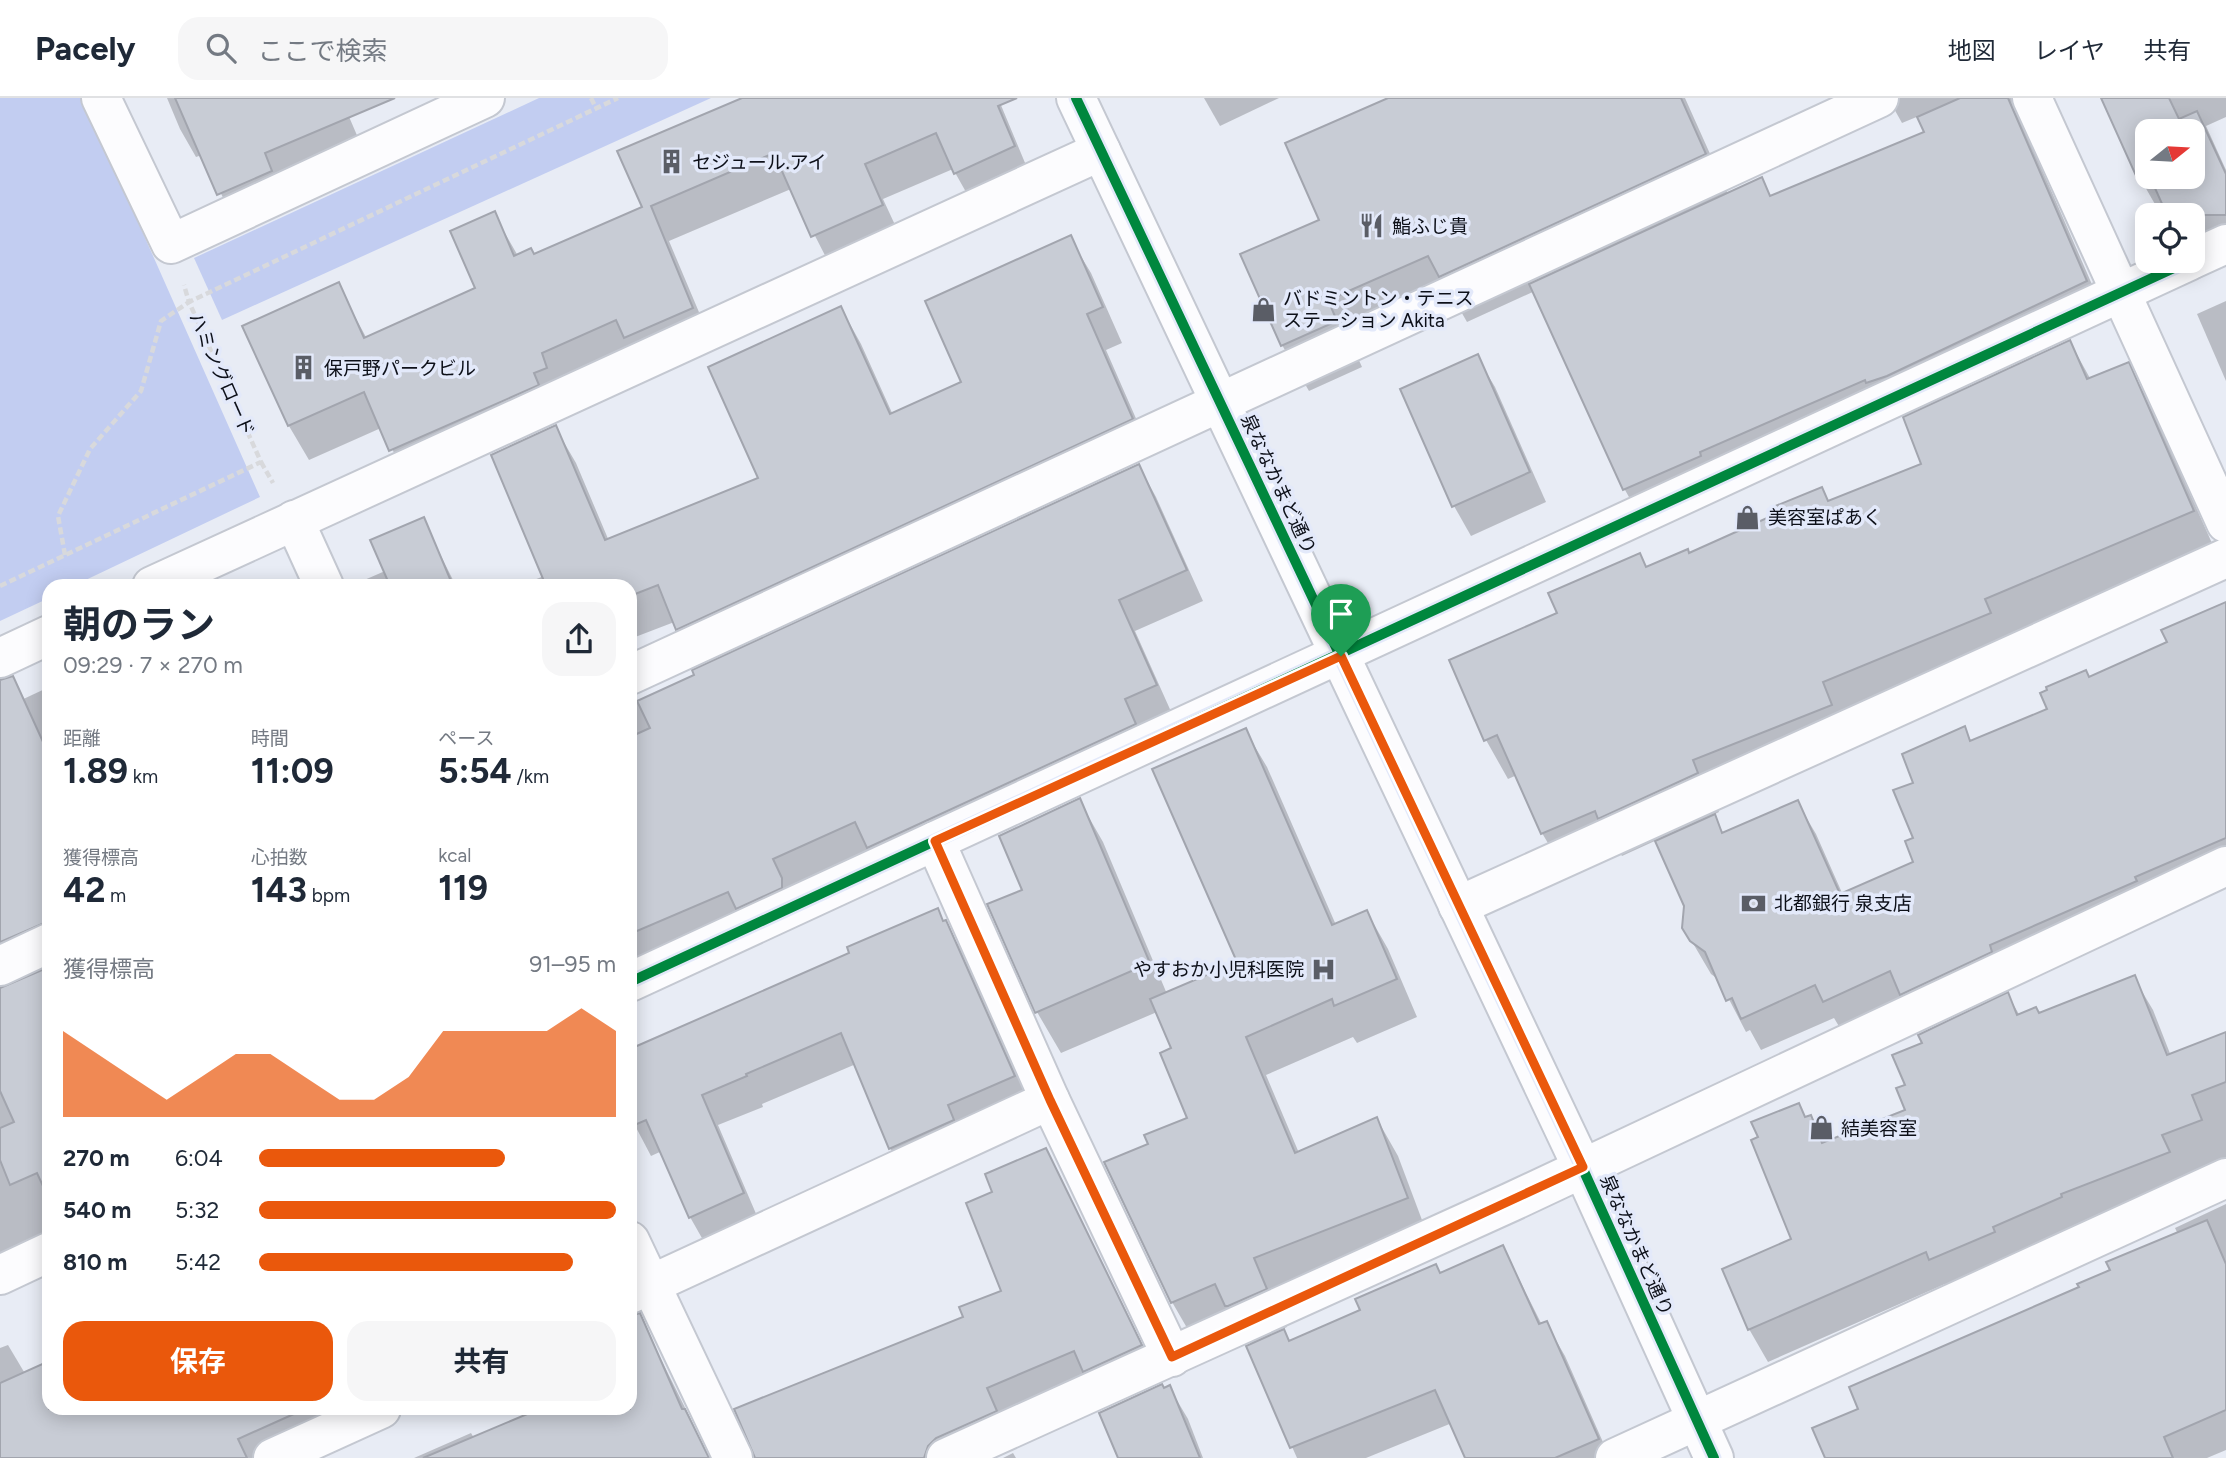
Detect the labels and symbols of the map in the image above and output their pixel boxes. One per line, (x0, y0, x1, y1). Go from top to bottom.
north arrow (2135, 119, 2205, 189)
building icon: セジュール.アイ (658, 148, 686, 176)
place label: セジュール.アイ (692, 151, 827, 174)
restaurant icon: 鮨ふじ貴 (1358, 212, 1386, 240)
place label: 鮨ふじ貴 (1392, 215, 1468, 238)
place label: バドミントン・テニス ステーション Akita (1283, 287, 1474, 332)
shop icon: バドミントン・テニス ステーション Akita (1249, 295, 1277, 323)
street label: ハミングロード (184, 309, 259, 440)
building icon: 保戸野パークビル (290, 354, 318, 382)
place label: 保戸野パークビル (324, 357, 476, 380)
street label: 泉ななかまど通り (1236, 410, 1321, 558)
shop icon: 美容室ぱあく (1734, 503, 1762, 531)
place label: 美容室ぱあく (1768, 506, 1882, 529)
pin (1311, 584, 1371, 656)
bank icon: 北都銀行 泉支店 (1740, 889, 1768, 917)
place label: 北都銀行 泉支店 (1774, 892, 1912, 915)
hospital icon: やすおか小児科医院 (1310, 955, 1338, 983)
place label: やすおか小児科医院 (1133, 958, 1304, 981)
shop icon: 結美容室 (1807, 1114, 1835, 1142)
place label: 結美容室 (1841, 1117, 1917, 1140)
street label: 泉ななかまど通り (1595, 1171, 1678, 1319)

